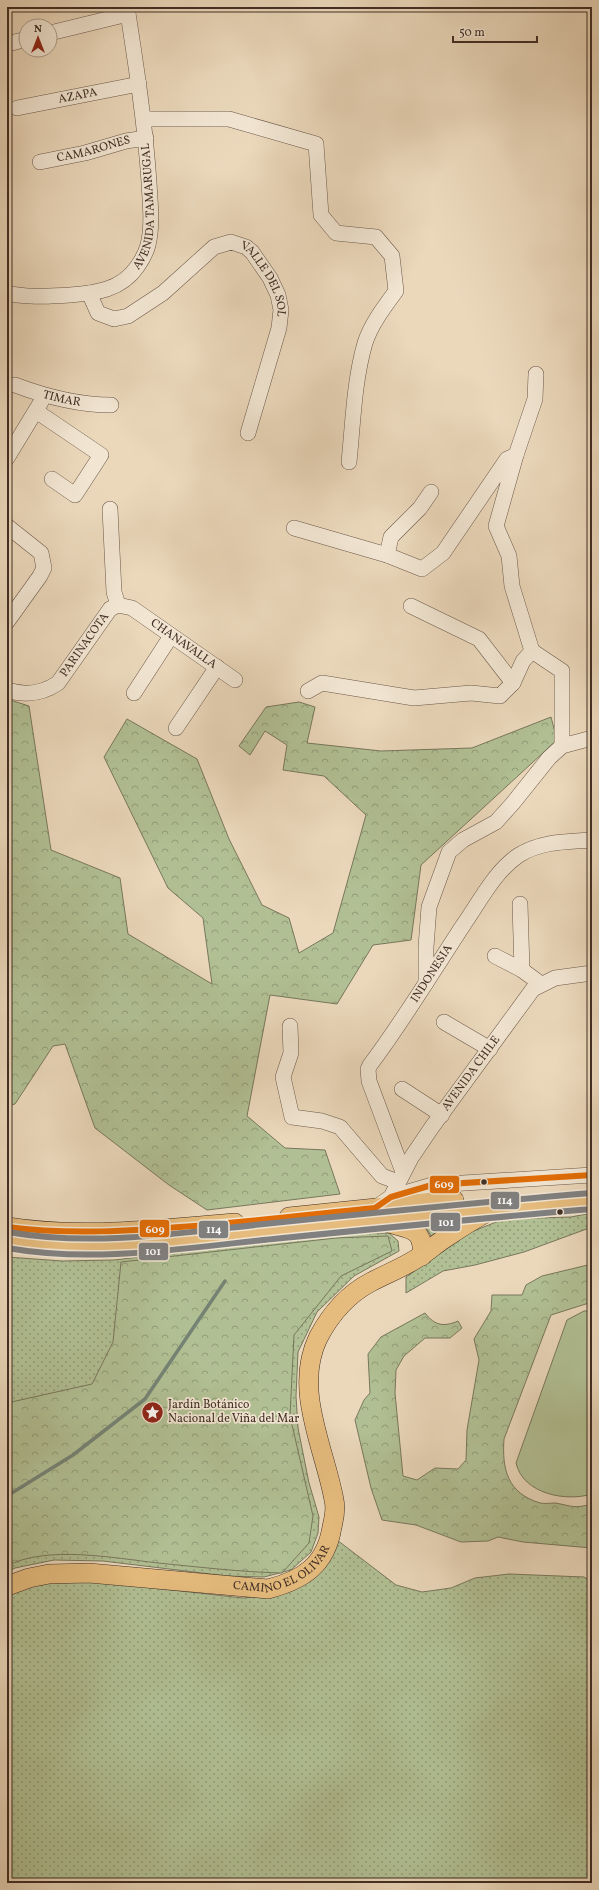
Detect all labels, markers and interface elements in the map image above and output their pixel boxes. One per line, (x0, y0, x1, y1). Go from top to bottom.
north arrow (18, 18, 58, 58)
scale bar (453, 18, 537, 44)
text: N (34, 22, 42, 37)
text: 50 m (459, 25, 485, 41)
street label: AZAPA (57, 84, 99, 108)
street label: CAMARONES (55, 132, 131, 166)
street label: AVENIDA TAMARUGAL (129, 142, 159, 273)
street label: VALLE DEL SOL (239, 238, 289, 318)
street label: TIMAR (41, 387, 82, 411)
street label: PARINACOTA (57, 609, 113, 680)
street label: CHANAVALLA (147, 615, 220, 673)
street label: INDONESIA (407, 941, 457, 1006)
street label: AVENIDA CHILE (438, 1033, 504, 1114)
line badge: 609 (429, 1175, 460, 1194)
unlabelled marker (479, 1177, 489, 1187)
text: 609 (435, 1178, 453, 1193)
line badge: 114 (490, 1191, 520, 1210)
text: 114 (497, 1194, 513, 1209)
unlabelled marker (555, 1207, 565, 1217)
line badge: 101 (430, 1212, 461, 1232)
text: 101 (438, 1216, 454, 1231)
line badge: 609 (139, 1219, 170, 1238)
line badge: 114 (198, 1220, 229, 1239)
text: 609 (146, 1223, 164, 1238)
text: 114 (206, 1223, 222, 1238)
line badge: 101 (138, 1242, 169, 1261)
text: 101 (145, 1245, 161, 1260)
place label: Jardín Botánico Nacional de Viña del Mar (168, 1397, 299, 1427)
place icon: Jardín Botánico Nacional de Viña del Mar (139, 1399, 165, 1425)
street label: CAMINO EL OLIVAR (232, 1543, 334, 1598)

